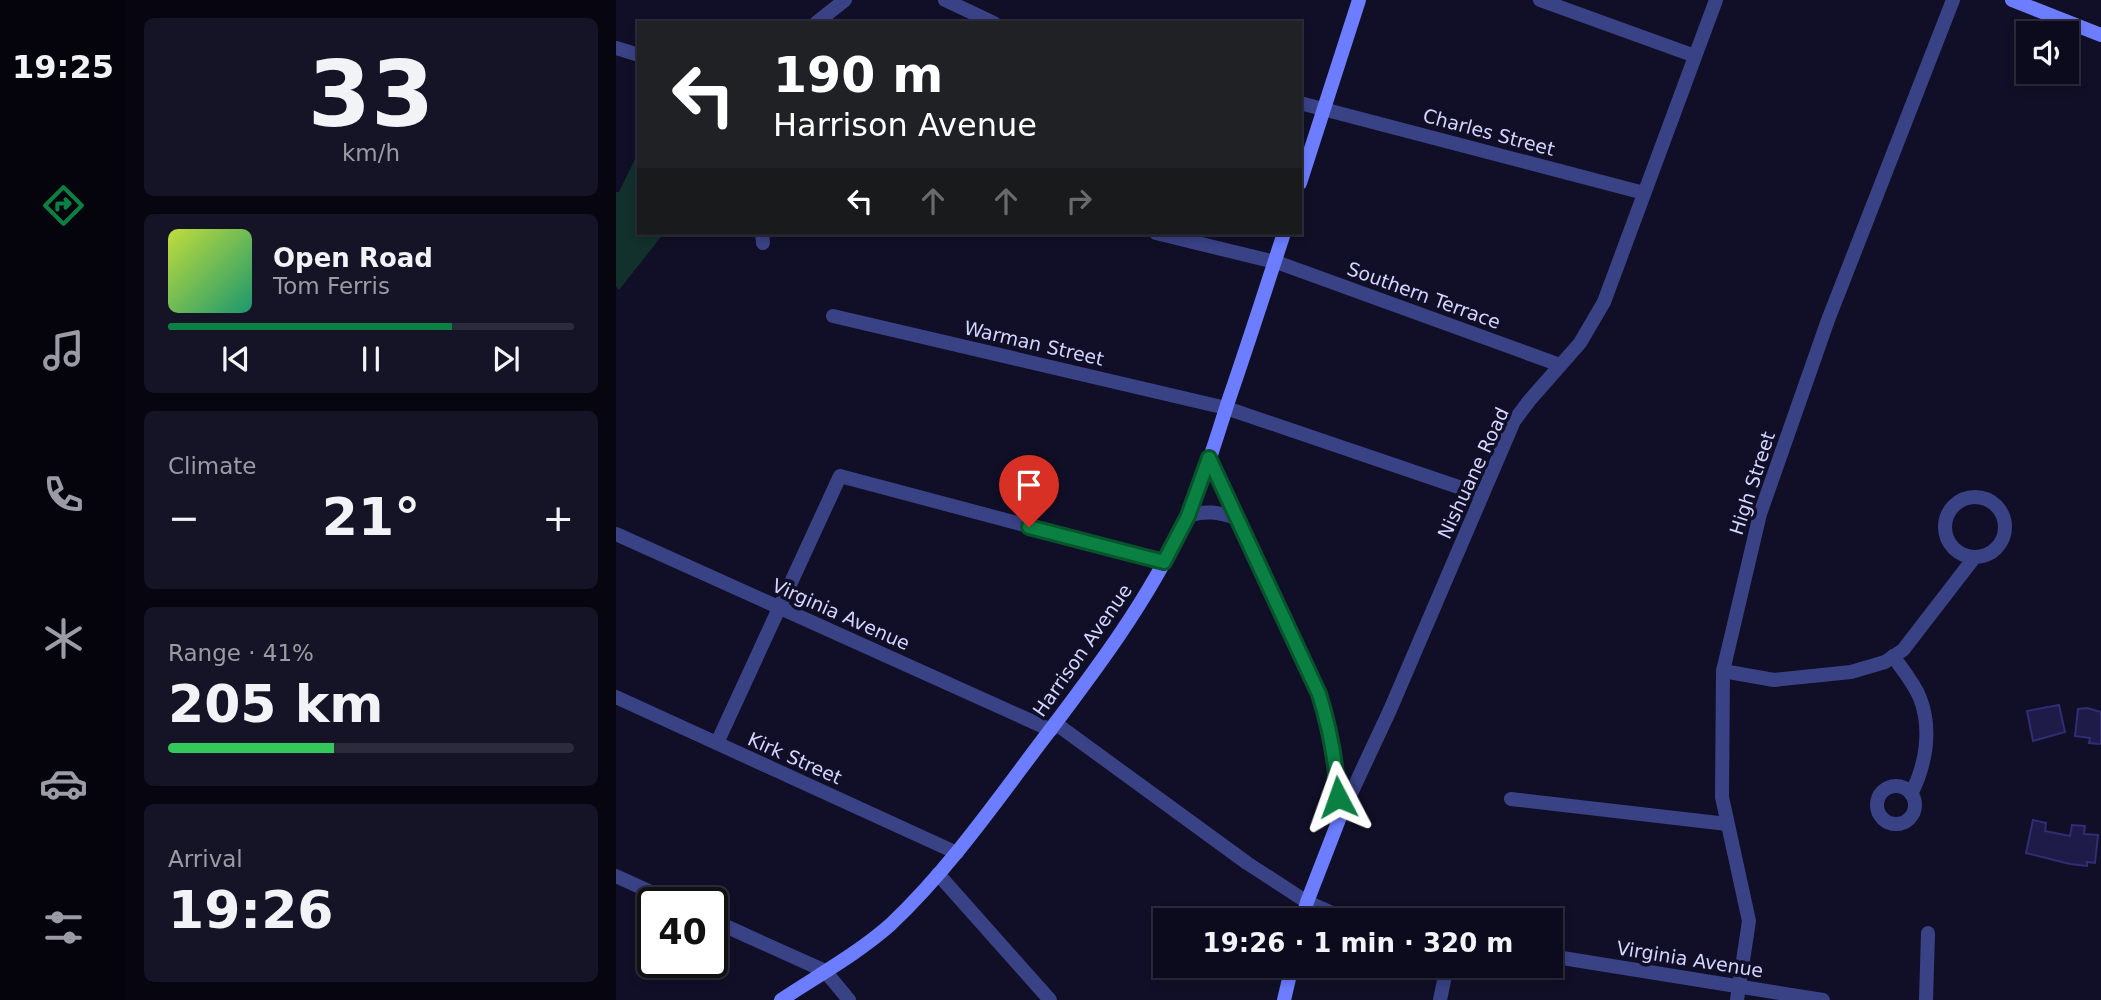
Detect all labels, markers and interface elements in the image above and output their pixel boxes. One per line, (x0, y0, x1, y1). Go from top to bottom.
map controls (2016, 21, 2079, 84)
button: sound (2016, 21, 2079, 84)
text: 33 (308, 42, 434, 147)
text: 190 m (773, 47, 943, 104)
text: 19:25 (12, 48, 114, 86)
icon: left (658, 49, 749, 140)
street label: Charles Street (1421, 104, 1557, 160)
text: Harrison Avenue (773, 106, 1037, 144)
text: km/h (342, 140, 400, 166)
icon: directions (39, 181, 88, 230)
icon: left (841, 182, 879, 220)
icon: ahead (914, 182, 952, 220)
icon: ahead (987, 182, 1025, 220)
icon: right (1060, 182, 1098, 220)
text: Open Road (273, 243, 433, 273)
street label: Southern Terrace (1344, 257, 1504, 333)
text: Tom Ferris (273, 273, 390, 299)
street label: Warman Street (962, 316, 1106, 370)
icon: music (39, 326, 88, 375)
icon: previous (217, 340, 255, 378)
icon: pause (352, 340, 390, 378)
icon: next (487, 340, 525, 378)
street label: Nishuane Road (1433, 404, 1513, 542)
street label: High Street (1725, 429, 1779, 537)
text: Climate (168, 453, 257, 479)
pin (999, 455, 1059, 527)
icon: arrive (1010, 466, 1048, 504)
icon: phone (39, 470, 88, 519)
text: 21° (322, 487, 420, 547)
text: − (168, 496, 200, 540)
text: + (542, 496, 574, 540)
street label: Virginia Avenue (769, 574, 913, 654)
street label: Harrison Avenue (1028, 580, 1136, 720)
icon: climate (39, 614, 88, 663)
text: Range · 41% (168, 640, 314, 666)
text: 205 km (168, 674, 383, 734)
street label: Kirk Street (745, 728, 845, 788)
icon: car (39, 759, 88, 808)
position arrow (1301, 760, 1375, 834)
text: Arrival (168, 846, 243, 872)
text: 19:26 (168, 880, 334, 940)
speed limit sign: 40 (637, 887, 728, 978)
icon: filters (39, 903, 88, 952)
text: 19:26 · 1 min · 320 m (1203, 928, 1513, 958)
street label: Virginia Avenue (1615, 937, 1765, 981)

